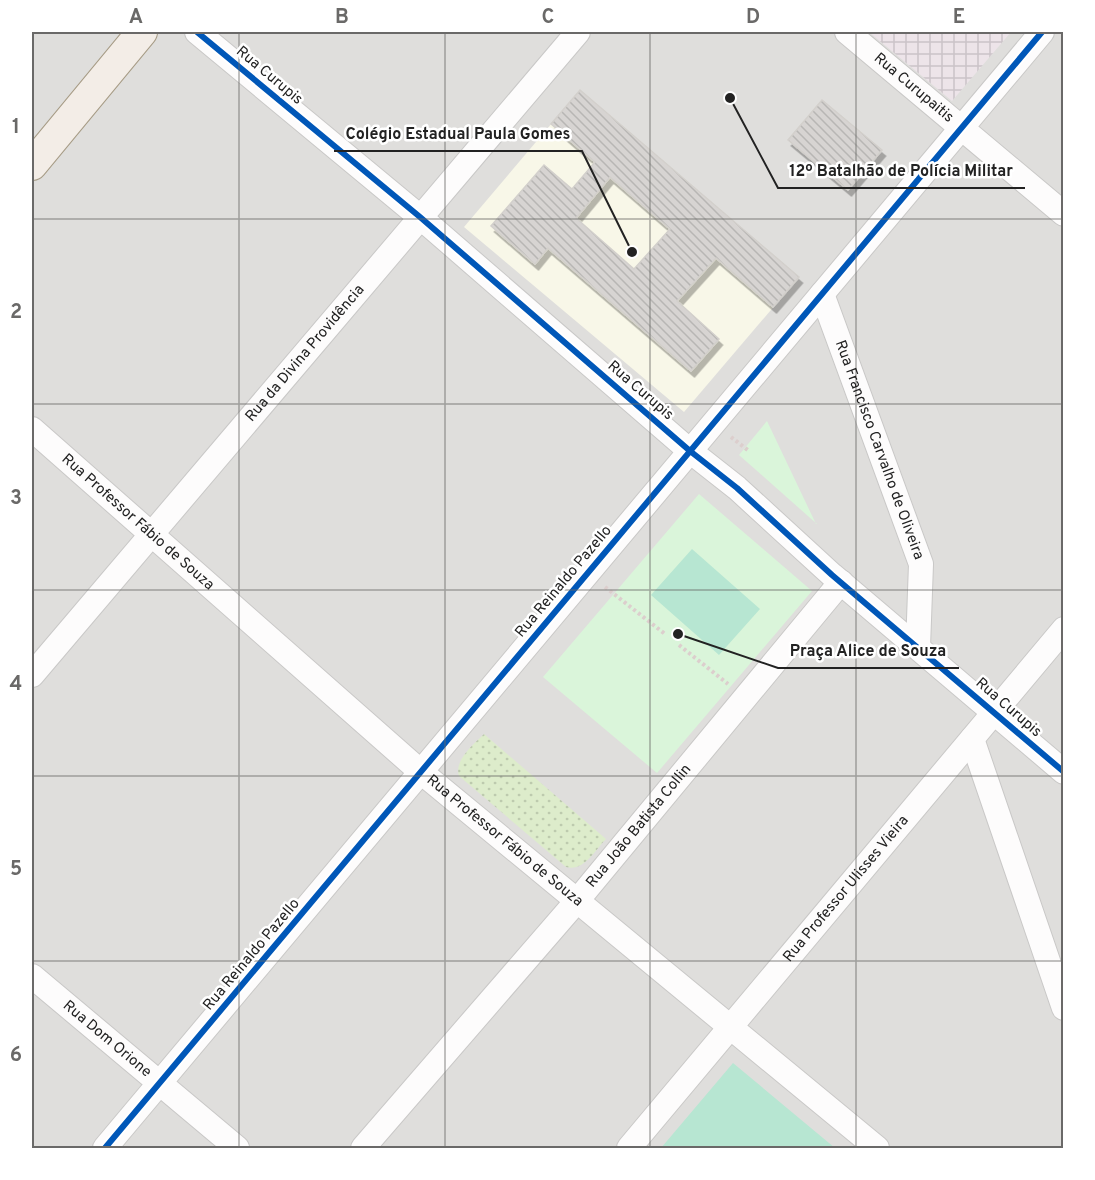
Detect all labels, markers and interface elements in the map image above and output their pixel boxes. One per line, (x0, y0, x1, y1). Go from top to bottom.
text: A (129, 5, 143, 31)
text: B (335, 5, 349, 31)
text: C (542, 5, 554, 31)
text: D (746, 5, 760, 31)
text: E (953, 5, 965, 31)
street label: Rua Curupis (232, 43, 306, 109)
street label: Rua Curupaitis (870, 49, 958, 127)
text: 1 (12, 115, 20, 141)
callout: Colégio Estadual Paula Gomes (334, 117, 582, 151)
text: Colégio Estadual Paula Gomes (346, 125, 571, 145)
callout: 12º Batalhão de Polícia Militar (778, 154, 1025, 188)
text: 12º Batalhão de Polícia Militar (789, 162, 1013, 182)
street label: Rua da Divina Providência (242, 281, 369, 426)
text: 2 (10, 300, 22, 326)
street label: Rua Francisco Carvalho de Oliveira (830, 337, 928, 562)
street label: Rua Curupis (603, 357, 677, 425)
street label: Rua Professor Fábio de Souza (57, 450, 218, 595)
text: 3 (10, 486, 22, 512)
street label: Rua Reinaldo Pazello (512, 522, 616, 642)
callout: Praça Alice de Souza (778, 634, 959, 668)
text: Praça Alice de Souza (790, 642, 946, 662)
text: 4 (10, 672, 22, 698)
street label: Rua Curupis (971, 674, 1045, 742)
street label: Rua João Batista Collin (582, 760, 696, 892)
street label: Rua Professor Fábio de Souza (422, 771, 587, 911)
street label: Rua Professor Ulisses Vieira (779, 812, 913, 966)
text: 5 (10, 857, 22, 883)
street label: Rua Reinaldo Pazello (200, 895, 304, 1015)
street label: Rua Dom Orione (59, 996, 155, 1082)
text: 6 (10, 1043, 22, 1069)

